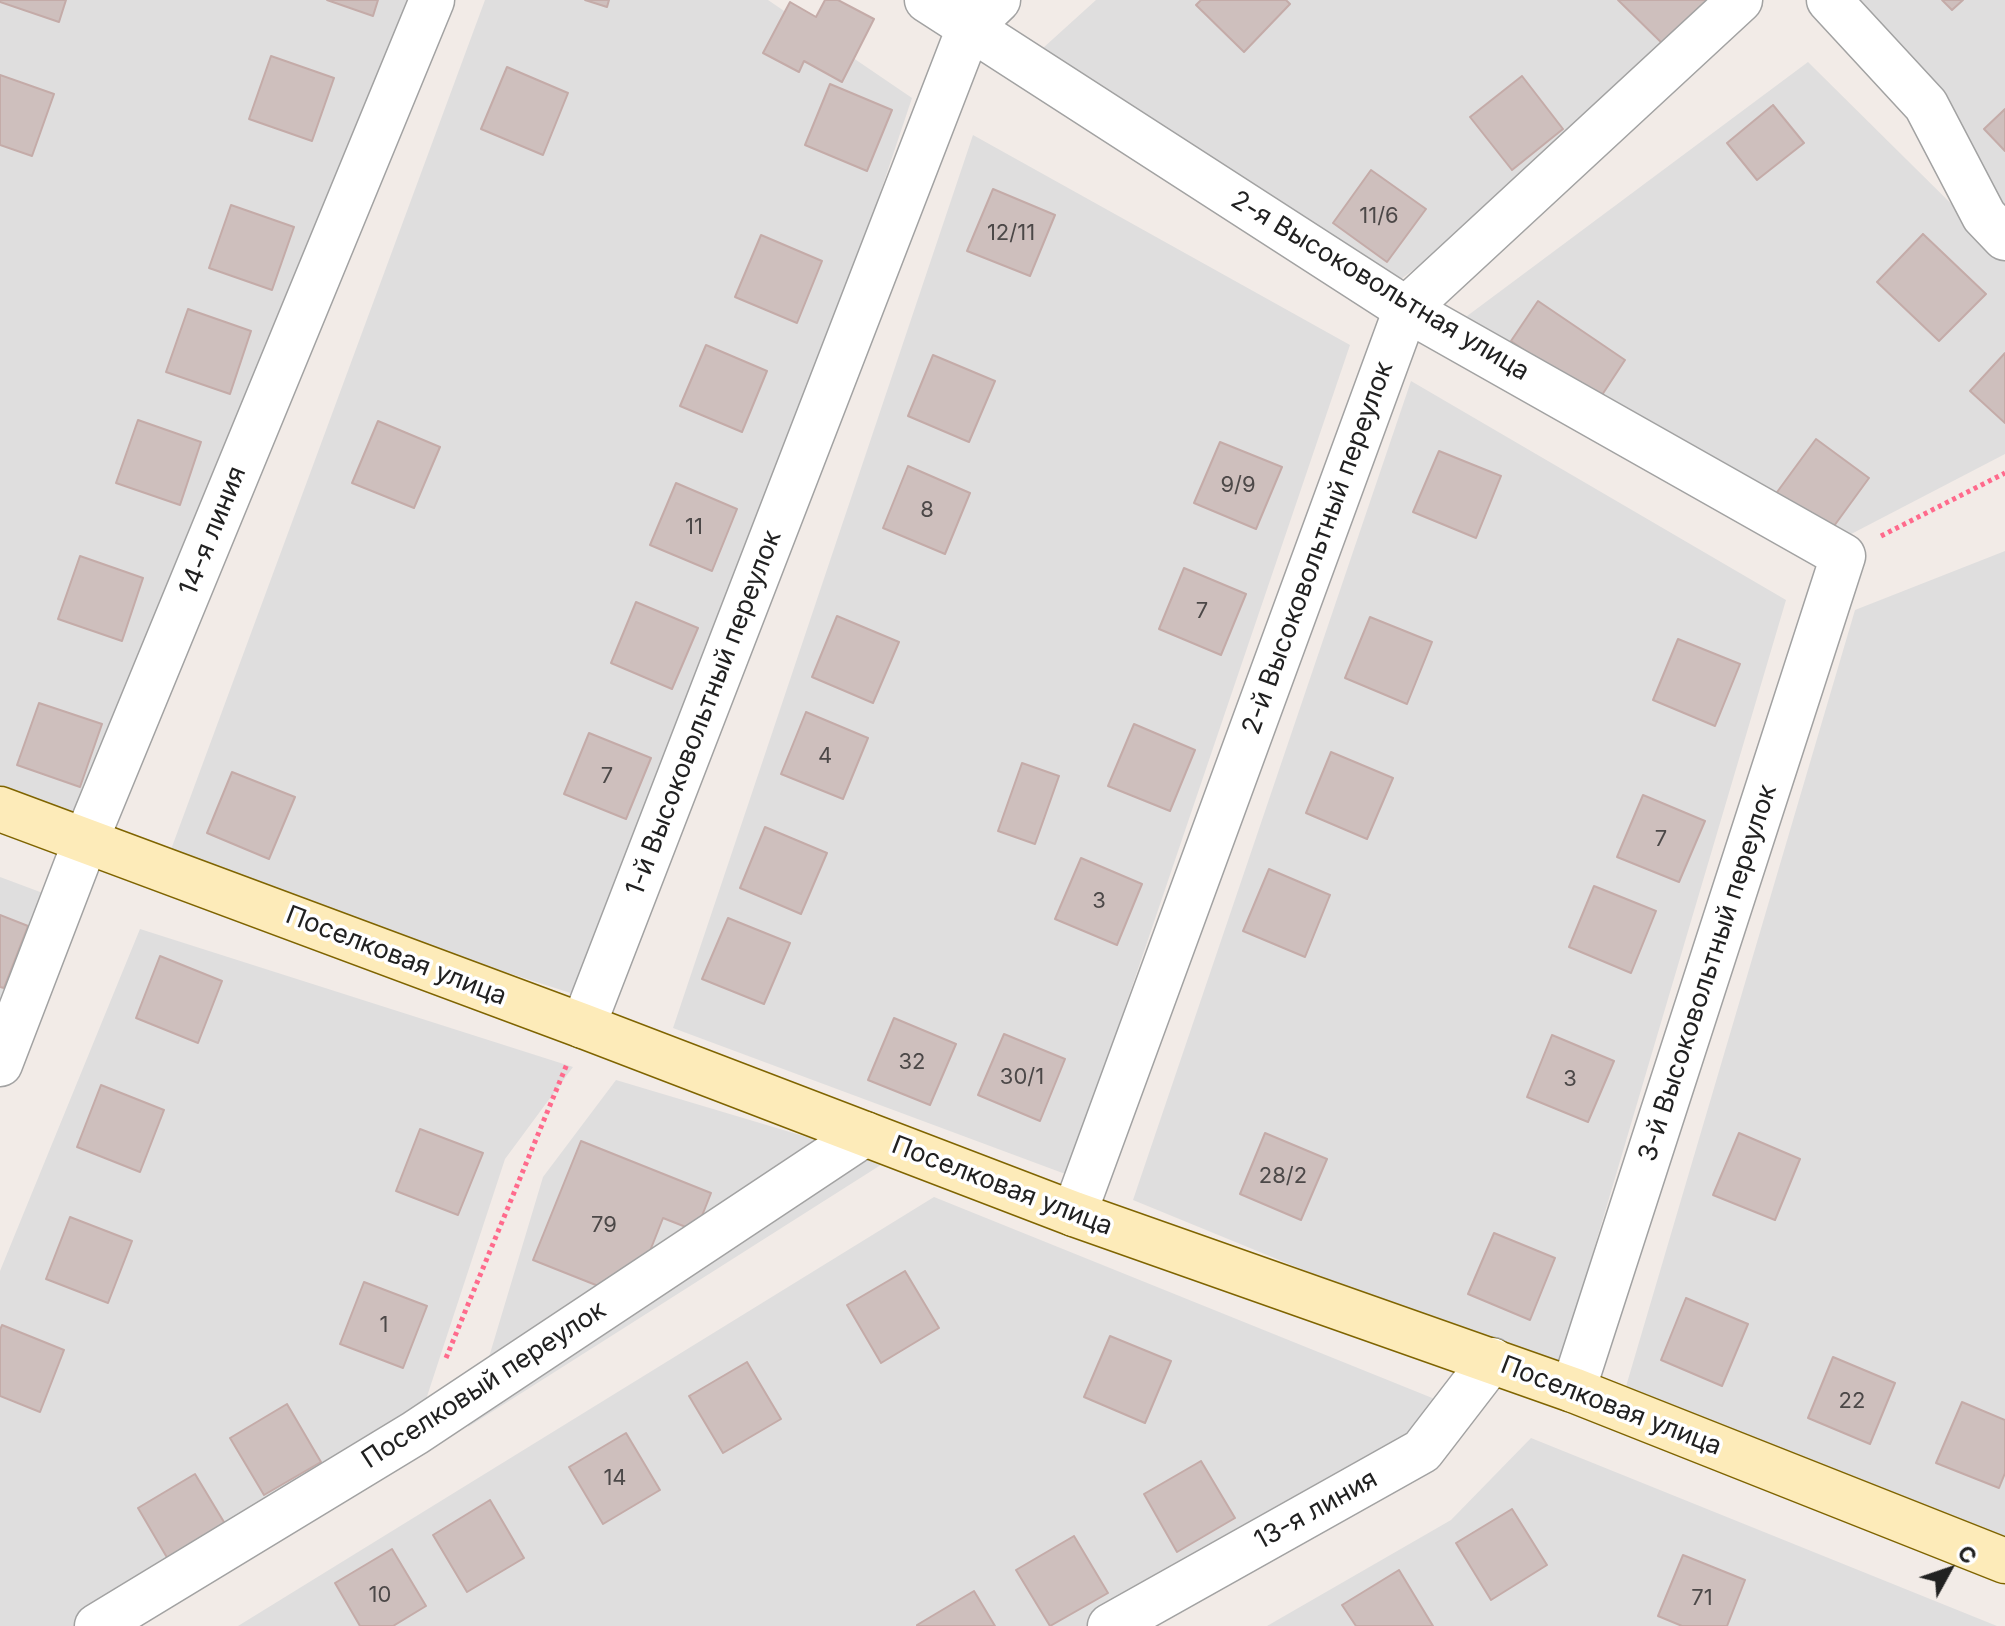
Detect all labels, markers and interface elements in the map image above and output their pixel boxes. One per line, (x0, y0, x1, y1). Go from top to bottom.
street label: 2-я Высоковольтная улица (1225, 184, 1535, 388)
house number: 11/6 (1359, 203, 1399, 229)
house number: 12/11 (987, 220, 1035, 246)
street label: 2-й Высоковольтный переулок (1236, 357, 1400, 739)
street label: 14-я линия (173, 462, 253, 600)
house number: 9/9 (1220, 472, 1256, 498)
house number: 8 (920, 497, 934, 523)
house number: 11 (685, 514, 703, 540)
street label: 1-й Высоковольтный переулок (620, 526, 788, 900)
house number: 7 (1196, 598, 1208, 624)
house number: 4 (818, 743, 832, 769)
house number: 7 (601, 763, 613, 789)
street label: 3-й Высоковольтный переулок (1632, 781, 1784, 1165)
house number: 7 (1655, 826, 1667, 852)
house number: 3 (1092, 888, 1106, 914)
street label: Поселковая улица (281, 900, 511, 1012)
house number: 32 (898, 1049, 926, 1075)
house number: 30/1 (1000, 1064, 1044, 1090)
house number: 3 (1563, 1066, 1577, 1092)
street label: Поселковая улица (887, 1130, 1117, 1242)
house number: 28/2 (1259, 1163, 1307, 1189)
house number: 79 (591, 1212, 617, 1238)
street label: Поселковый переулок (356, 1294, 612, 1476)
house number: 1 (380, 1312, 388, 1338)
street label: Поселковая улица (1496, 1350, 1726, 1462)
house number: 22 (1839, 1388, 1865, 1414)
street label: 13-я линия (1249, 1463, 1383, 1557)
house number: 14 (603, 1465, 627, 1491)
north arrow (1909, 1530, 1989, 1610)
text: С (1952, 1540, 1983, 1569)
house number: 10 (369, 1582, 391, 1608)
house number: 71 (1691, 1585, 1713, 1611)

